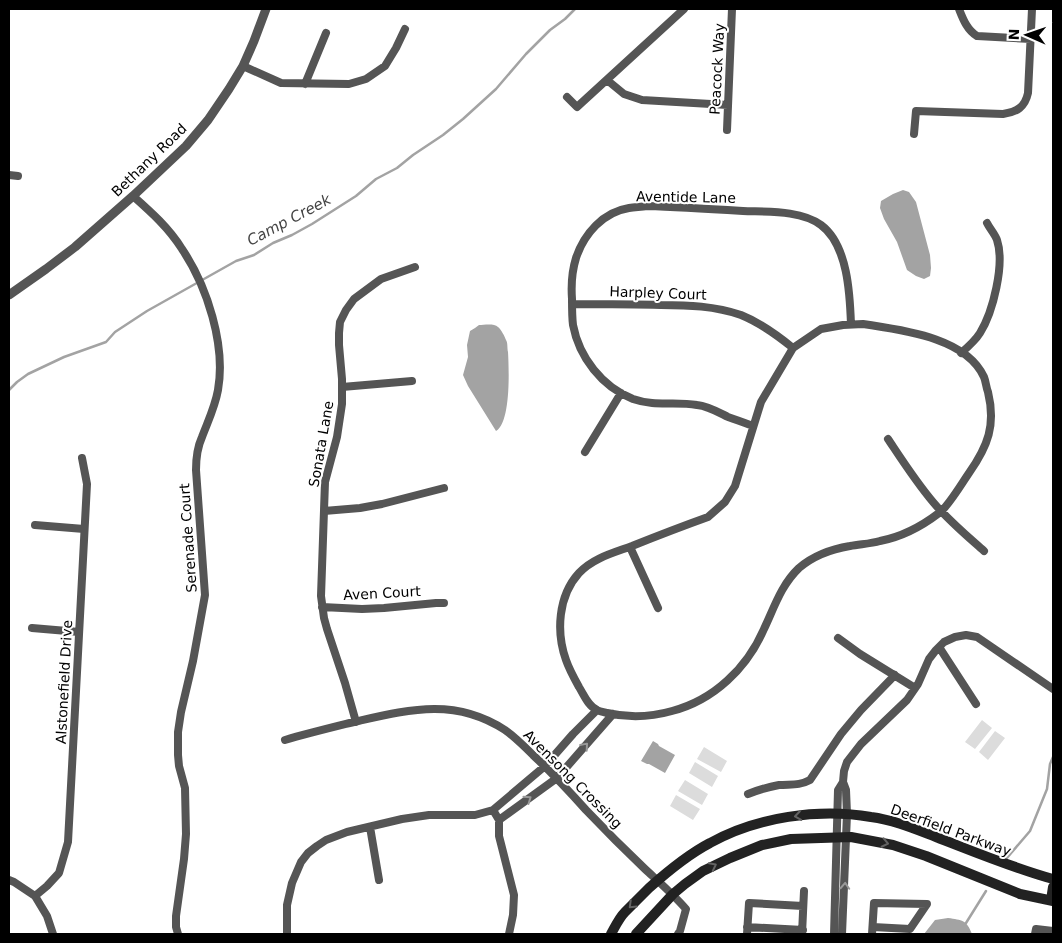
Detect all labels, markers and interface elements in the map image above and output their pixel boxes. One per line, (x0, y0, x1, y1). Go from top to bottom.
north arrow (1002, 10, 1052, 60)
street label: Peacock Way (707, 23, 727, 115)
text: N (1006, 28, 1022, 41)
street label: Bethany Road (108, 120, 190, 200)
street label: Aventide Lane (636, 188, 736, 206)
water label: Camp Creek (244, 190, 335, 250)
street label: Harpley Court (609, 283, 707, 303)
street label: Sonata Lane (306, 400, 336, 488)
street label: Serenade Court (176, 482, 200, 593)
street label: Aven Court (343, 583, 422, 603)
street label: Alstonefield Drive (53, 620, 75, 744)
street label: Avensong Crossing (520, 726, 626, 832)
one-way arrow (579, 743, 588, 752)
one-way arrow (522, 796, 532, 805)
street label: Deerfield Parkway (889, 801, 1013, 859)
one-way arrow (794, 810, 802, 821)
one-way arrow (880, 837, 889, 848)
one-way arrow (708, 862, 717, 872)
one-way arrow (839, 881, 850, 889)
one-way arrow (629, 899, 638, 908)

